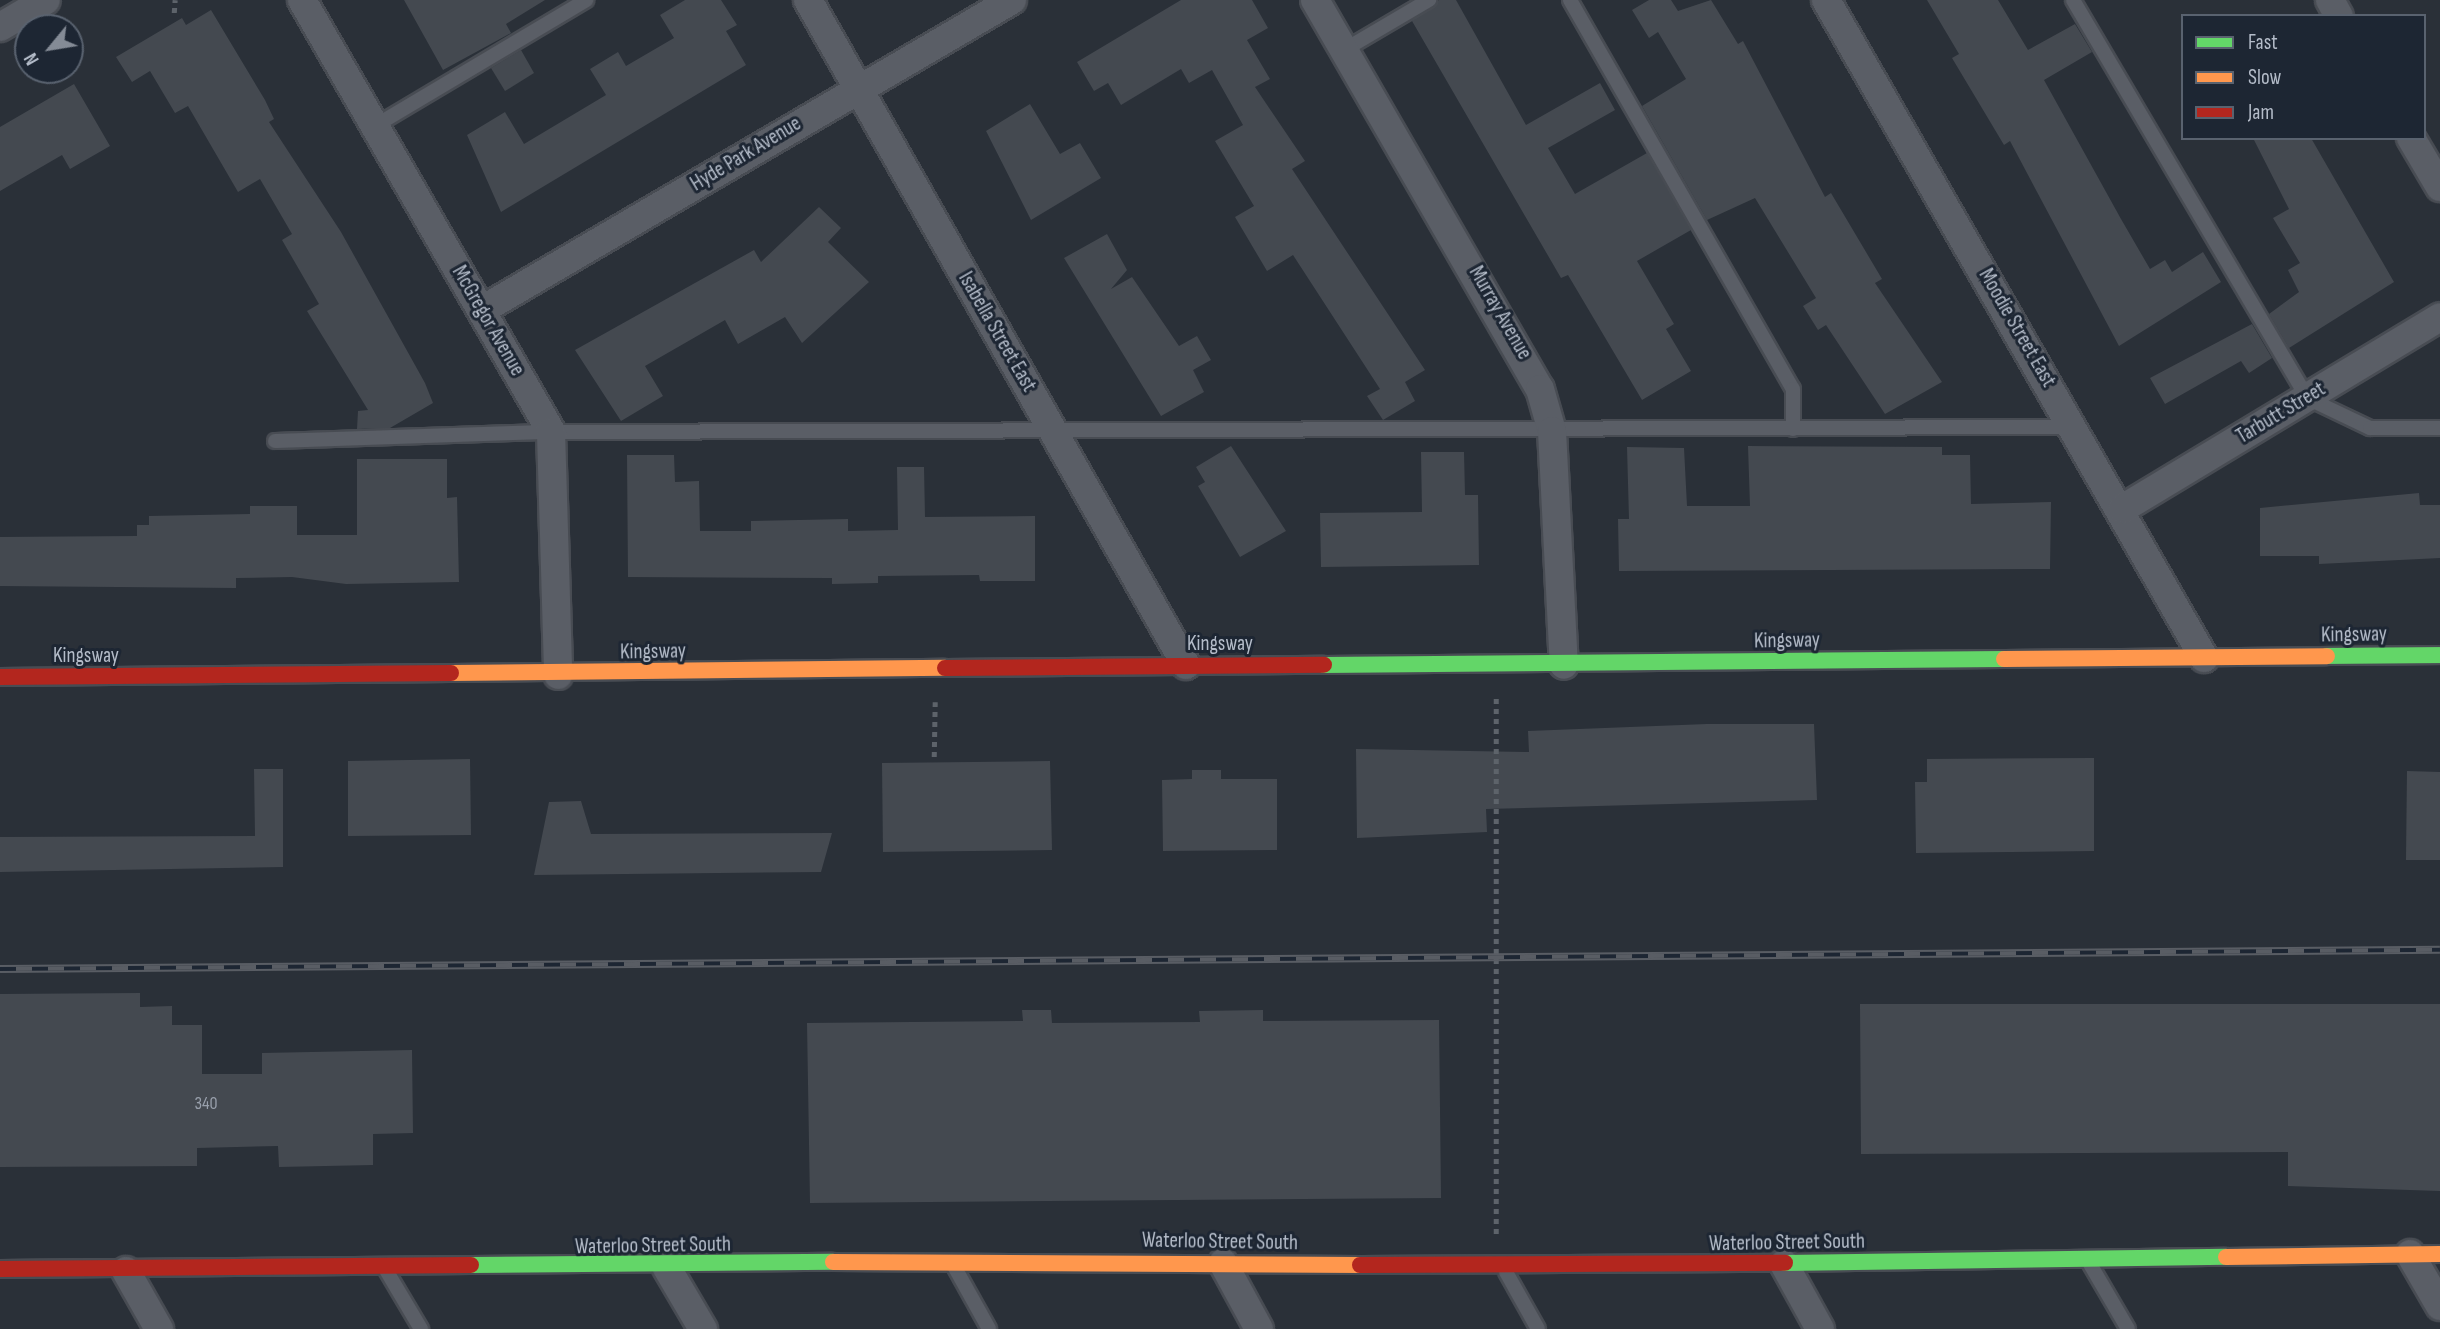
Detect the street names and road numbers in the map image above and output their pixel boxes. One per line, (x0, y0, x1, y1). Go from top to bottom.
street label: Hyde Park Avenue (686, 111, 806, 197)
street label: McGregor Avenue (446, 261, 530, 381)
street label: Murray Avenue (1463, 262, 1537, 364)
street label: Moodie Street East (1973, 264, 2061, 392)
street label: Isabella Street East (953, 268, 1041, 396)
street label: Tarbutt Street (2232, 377, 2330, 449)
street label: Kingsway (2321, 622, 2387, 648)
street label: Kingsway (1754, 628, 1820, 654)
street label: Kingsway (1187, 631, 1253, 657)
street label: Kingsway (620, 639, 686, 665)
street label: Kingsway (53, 643, 119, 669)
street label: Waterloo Street South (1142, 1228, 1298, 1256)
street label: Waterloo Street South (1709, 1229, 1865, 1257)
street label: Waterloo Street South (575, 1232, 731, 1260)

